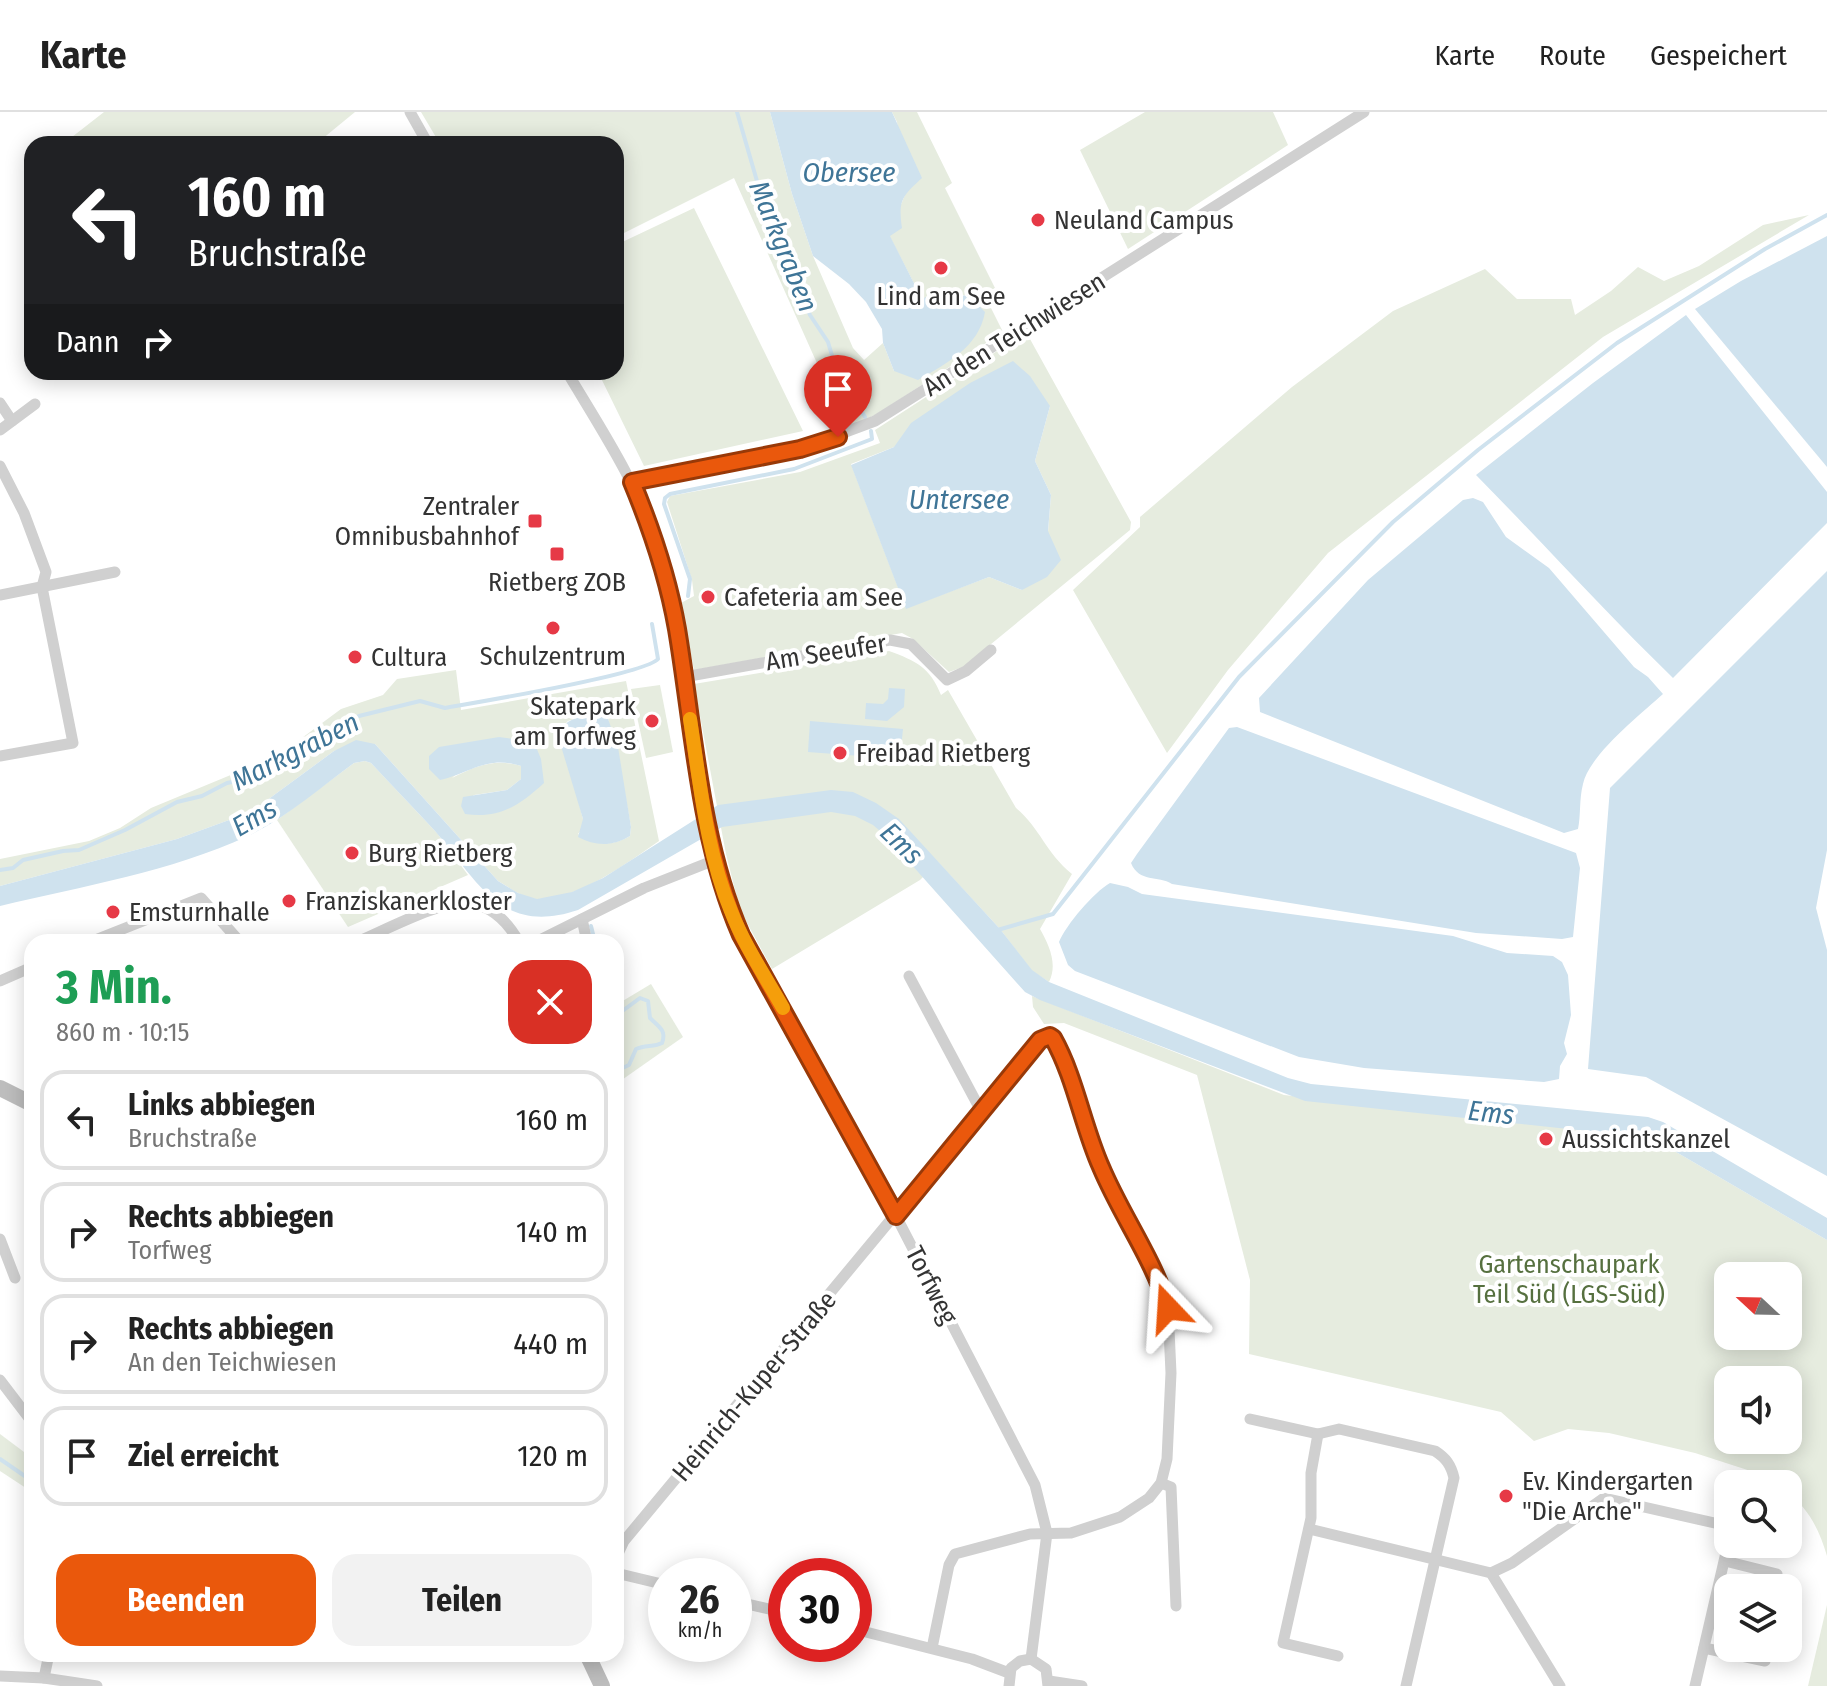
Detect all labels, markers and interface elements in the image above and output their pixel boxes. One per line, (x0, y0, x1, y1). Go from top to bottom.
text: Karte (40, 32, 127, 78)
text: Karte (1434, 39, 1495, 72)
text: Route (1539, 39, 1606, 72)
text: Gespeichert (1650, 39, 1787, 72)
water label: Obersee (802, 156, 896, 189)
text: 160 m (188, 164, 326, 231)
icon: left (56, 168, 160, 272)
water label: Markgraben (742, 176, 825, 317)
place label: Neuland Campus (1054, 205, 1234, 236)
marker: Neuland Campus (1029, 211, 1047, 229)
text: Bruchstraße (188, 232, 367, 276)
marker: Lind am See (932, 259, 950, 277)
street label: An den Teichwiesen (917, 266, 1111, 403)
place label: Lind am See (876, 281, 1006, 312)
icon: right (135, 320, 179, 364)
text: Dann (56, 324, 119, 360)
pin (804, 355, 872, 437)
icon: arrive (816, 367, 860, 411)
water label: Untersee (909, 483, 1009, 516)
place label: Zentraler Omnibusbahnhof (335, 491, 521, 552)
marker: Zentraler Omnibusbahnhof (526, 512, 544, 530)
marker: Rietberg ZOB (548, 545, 566, 563)
place label: Rietberg ZOB (488, 567, 626, 598)
place label: Cafeteria am See (724, 582, 903, 613)
marker: Cafeteria am See (699, 588, 717, 606)
marker: Schulzentrum (544, 619, 562, 637)
street label: Am Seeufer (764, 628, 889, 677)
place label: Schulzentrum (480, 641, 626, 672)
place label: Cultura (371, 642, 447, 673)
marker: Cultura (346, 648, 364, 666)
place label: Skatepark am Torfweg (514, 691, 637, 752)
water label: Markgraben (226, 705, 364, 798)
marker: Skatepark am Torfweg (643, 712, 661, 730)
place label: Freibad Rietberg (856, 738, 1031, 769)
marker: Freibad Rietberg (831, 744, 849, 762)
water label: Ems (226, 792, 283, 843)
water label: Ems (874, 815, 930, 871)
place label: Burg Rietberg (368, 838, 513, 869)
marker: Burg Rietberg (343, 844, 361, 862)
place label: Franziskanerkloster (305, 886, 512, 917)
marker: Franziskanerkloster (280, 892, 298, 910)
place label: Emsturnhalle (129, 897, 270, 928)
marker: Emsturnhalle (104, 903, 122, 921)
text: 3 Min. (56, 958, 172, 1016)
button: close (508, 960, 592, 1044)
text: 860 m · 10:15 (56, 1017, 189, 1048)
text: Links abbiegen (128, 1087, 316, 1123)
water label: Ems (1466, 1094, 1516, 1131)
icon: left (60, 1098, 104, 1142)
text: 160 m (516, 1102, 588, 1138)
text: Bruchstraße (128, 1123, 257, 1154)
place label: Aussichtskanzel (1562, 1124, 1730, 1155)
marker: Aussichtskanzel (1537, 1130, 1555, 1148)
text: Rechts abbiegen (128, 1199, 334, 1235)
icon: right (60, 1210, 104, 1254)
text: 140 m (516, 1214, 588, 1250)
text: Torfweg (128, 1235, 211, 1266)
street label: Torfweg (899, 1241, 965, 1330)
park label: Gartenschaupark Teil Süd (LGS-Süd) (1473, 1249, 1665, 1310)
north arrow (1714, 1262, 1802, 1350)
map controls (1714, 1262, 1802, 1662)
position arrow (1126, 1266, 1210, 1350)
street label: Heinrich-Kuper-Straße (666, 1285, 843, 1488)
text: Rechts abbiegen (128, 1311, 334, 1347)
icon: right (60, 1322, 104, 1366)
text: 440 m (513, 1326, 588, 1362)
text: An den Teichwiesen (128, 1347, 337, 1378)
button: sound (1714, 1366, 1802, 1454)
icon: arrive (60, 1434, 104, 1478)
text: Ziel erreicht (128, 1438, 279, 1474)
text: 120 m (517, 1438, 588, 1474)
place label: Ev. Kindergarten "Die Arche" (1522, 1466, 1694, 1527)
button: search (1714, 1470, 1802, 1558)
marker: Ev. Kindergarten "Die Arche" (1497, 1487, 1515, 1505)
button: Beenden (56, 1554, 316, 1646)
button: Teilen (332, 1554, 592, 1646)
speed limit sign: 30 (768, 1558, 872, 1662)
button: layers (1714, 1574, 1802, 1662)
text: 26 (680, 1576, 720, 1624)
text: km/h (678, 1618, 722, 1642)

